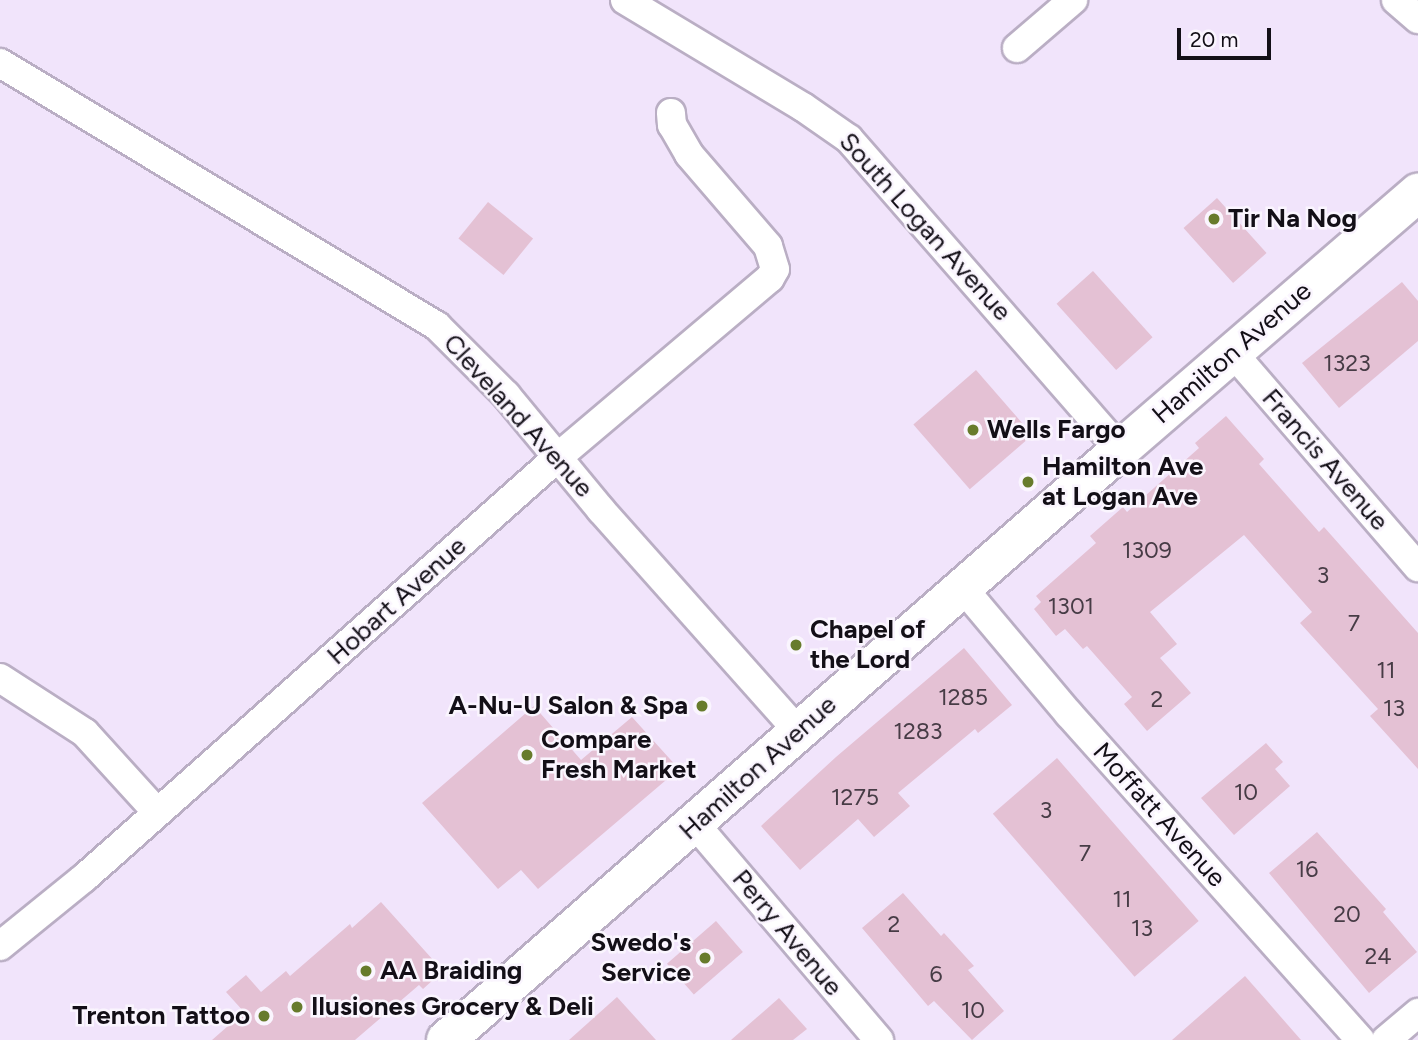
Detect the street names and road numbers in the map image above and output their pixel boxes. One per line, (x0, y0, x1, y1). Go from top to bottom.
street label: South Logan Avenue (832, 127, 1018, 327)
street label: Hamilton Avenue (1146, 276, 1318, 430)
street label: Cleveland Avenue (437, 328, 599, 504)
street label: Francis Avenue (1255, 383, 1395, 537)
street label: Hobart Avenue (321, 531, 473, 671)
street label: Hamilton Avenue (673, 689, 843, 847)
street label: Moffatt Avenue (1086, 736, 1232, 894)
street label: Perry Avenue (725, 864, 849, 1002)

